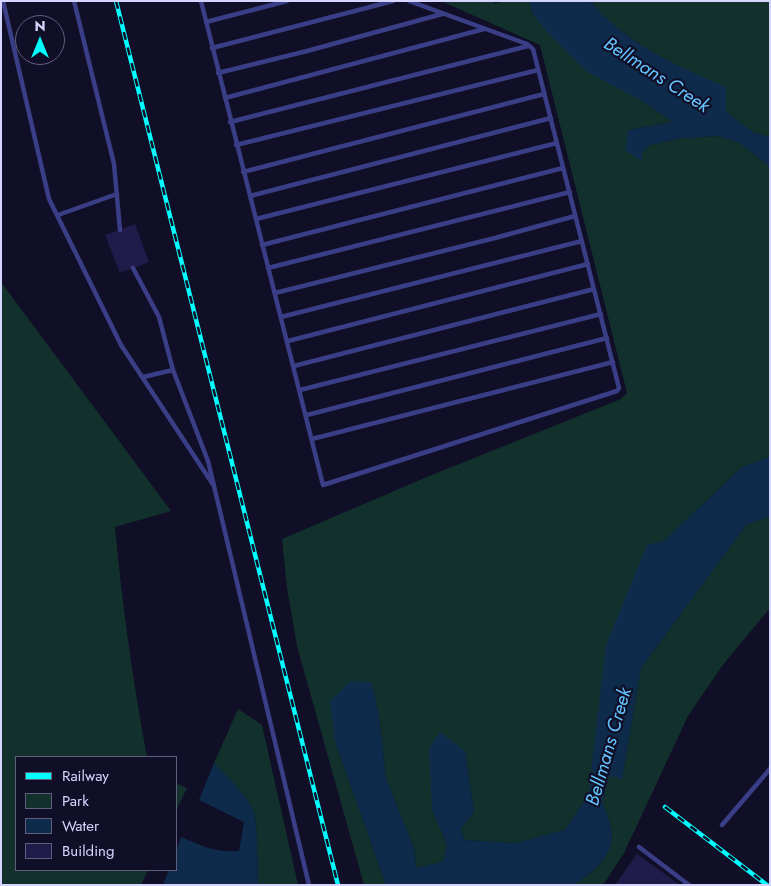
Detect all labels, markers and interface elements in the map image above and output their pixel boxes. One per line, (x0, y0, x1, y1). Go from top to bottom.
north arrow (15, 15, 65, 65)
text: N (34, 16, 46, 36)
water label: Bellmans Creek (599, 33, 713, 119)
water label: Bellmans Creek (582, 685, 638, 809)
legend (15, 756, 178, 871)
text: Railway (62, 765, 109, 787)
text: Park (62, 790, 89, 812)
text: Water (62, 815, 99, 837)
text: Building (62, 840, 114, 862)

